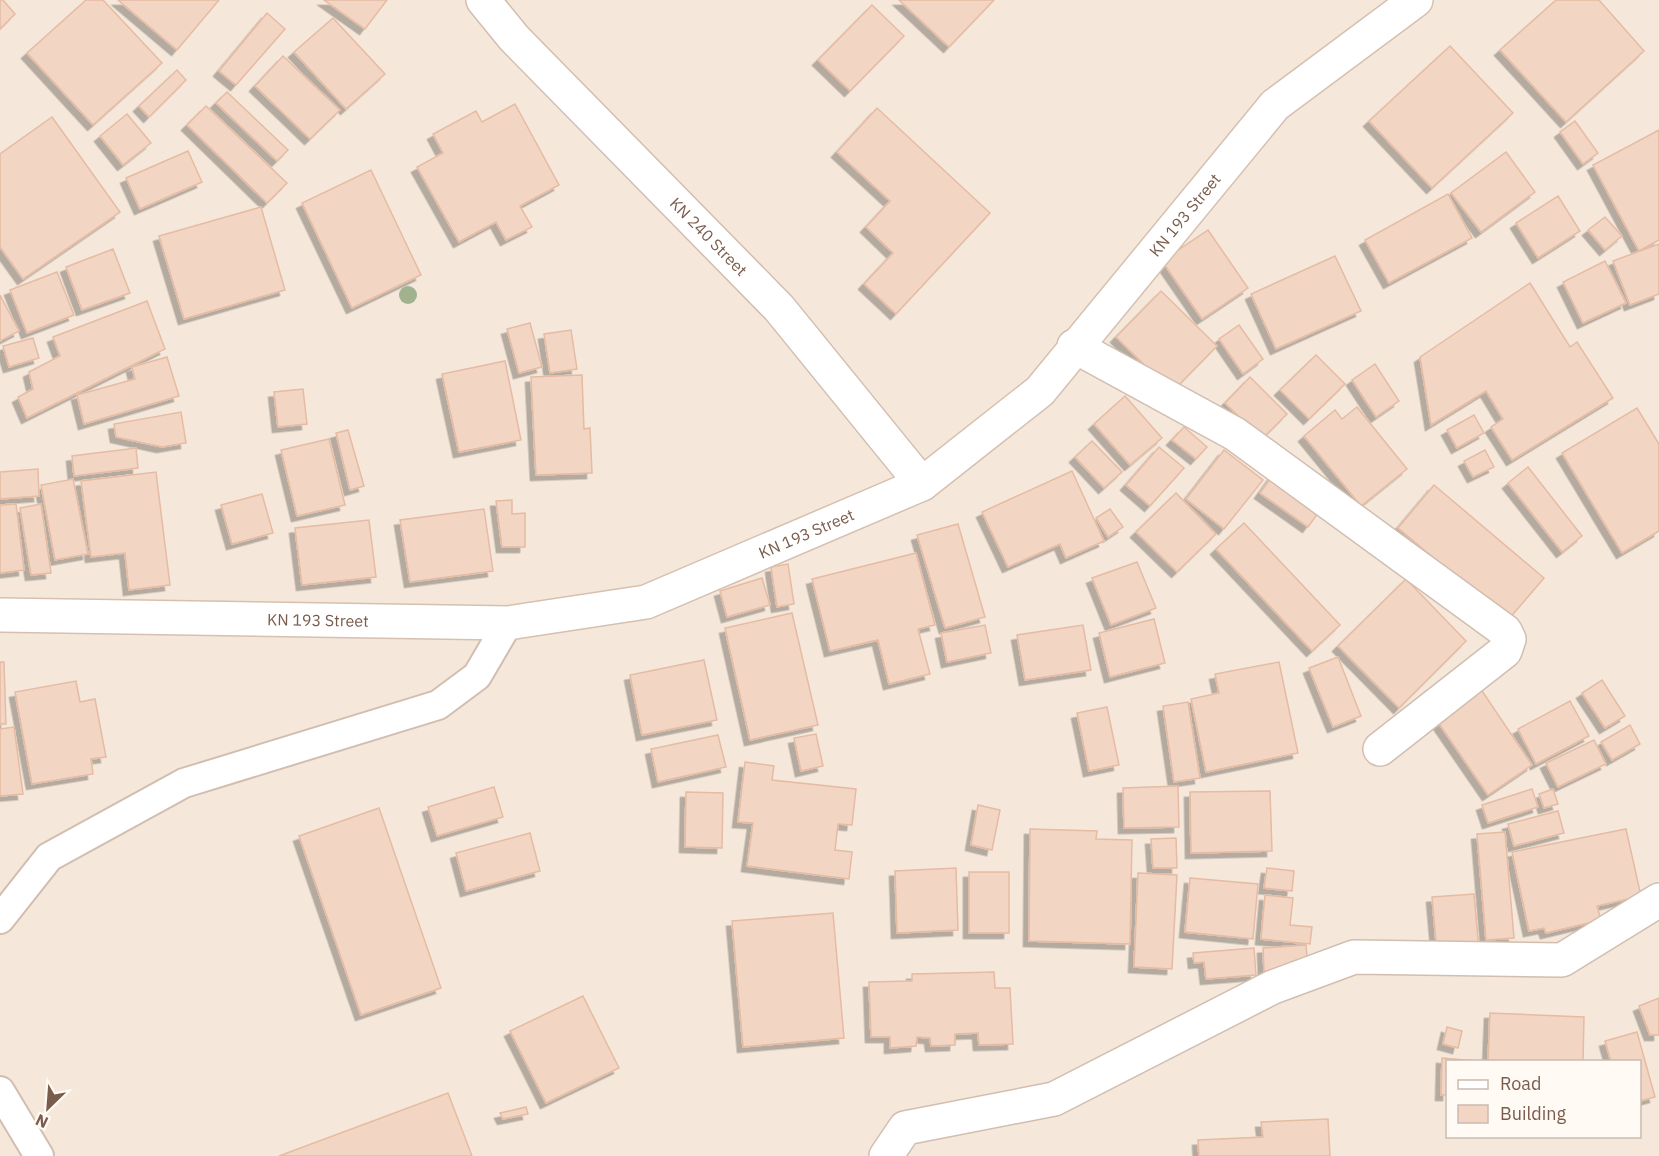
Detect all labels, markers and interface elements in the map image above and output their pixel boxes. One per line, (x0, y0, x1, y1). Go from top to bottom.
street label: KN 193 Street (1145, 169, 1225, 261)
street label: KN 240 Street (666, 193, 751, 280)
street label: KN 193 Street (756, 504, 857, 563)
street label: KN 193 Street (267, 609, 369, 631)
legend (1446, 1060, 1641, 1138)
text: Road (1500, 1072, 1541, 1095)
north arrow (18, 1078, 78, 1138)
text: Building (1500, 1102, 1567, 1125)
text: N (32, 1110, 51, 1133)

